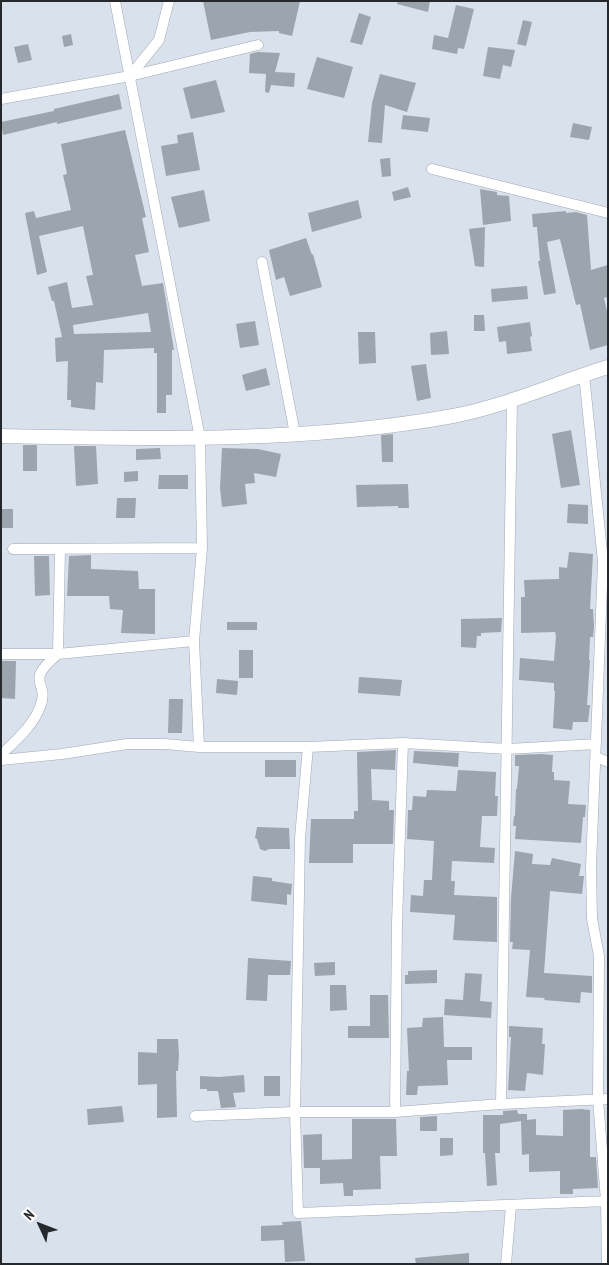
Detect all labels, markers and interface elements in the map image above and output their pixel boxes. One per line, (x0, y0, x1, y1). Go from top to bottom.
north arrow (15, 1200, 65, 1250)
text: N (20, 1206, 38, 1224)

